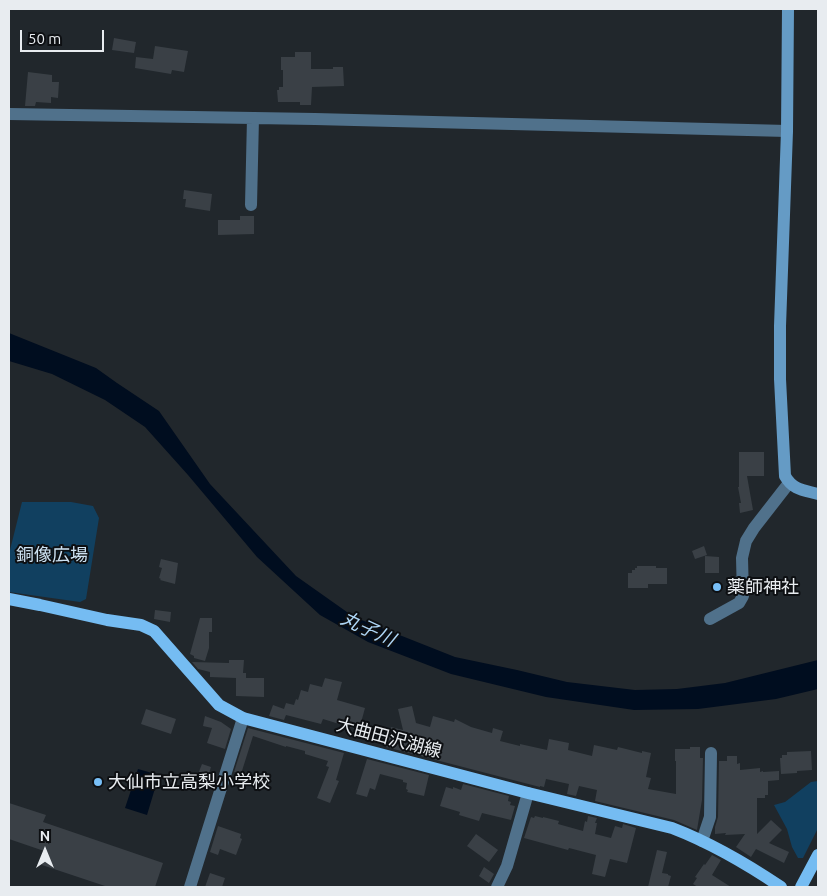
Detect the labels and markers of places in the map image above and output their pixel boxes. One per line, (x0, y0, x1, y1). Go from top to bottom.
place label: 薬師神社 (727, 576, 799, 598)
marker: 薬師神社 (711, 581, 723, 593)
place label: 大仙市立高梨小学校 (108, 771, 270, 793)
marker: 大仙市立高梨小学校 (92, 776, 104, 788)

